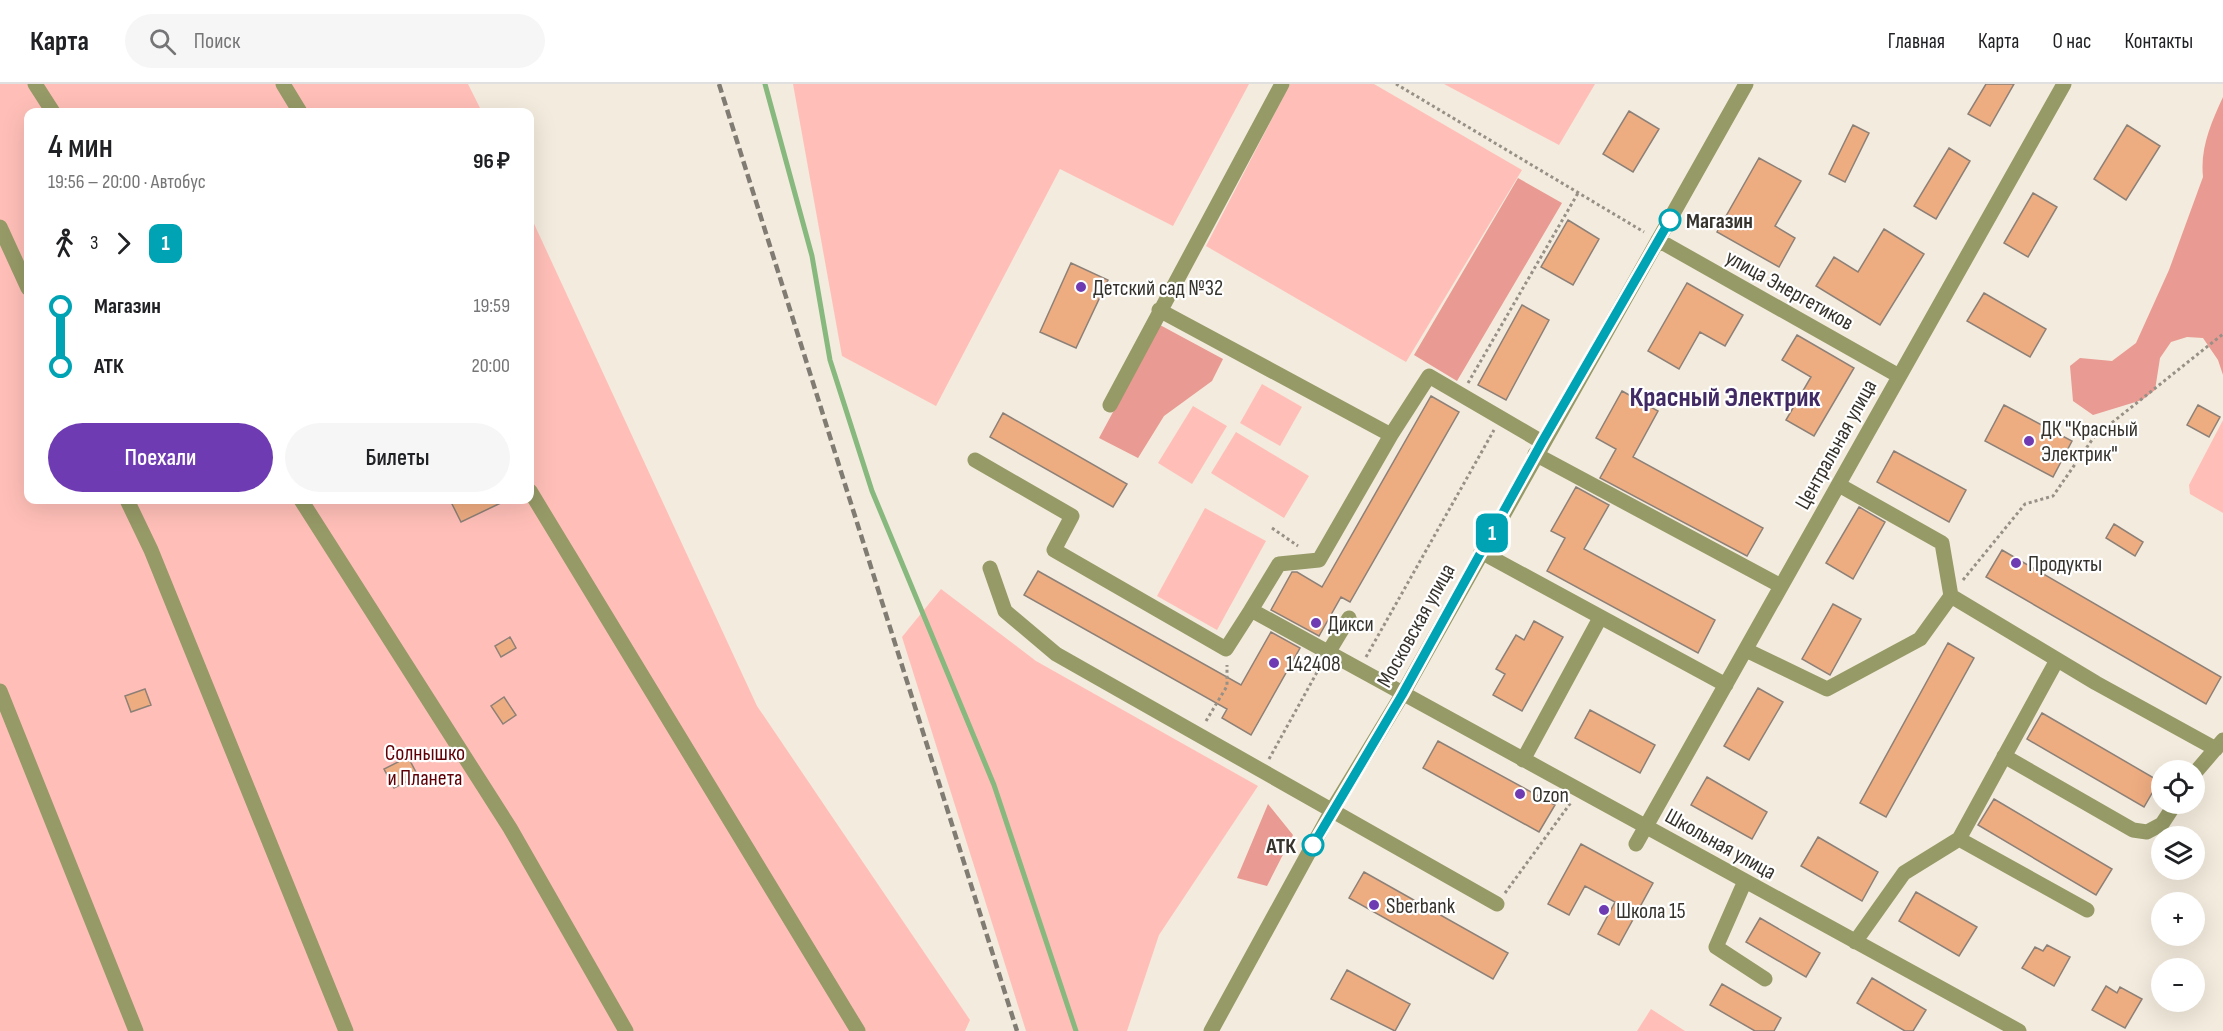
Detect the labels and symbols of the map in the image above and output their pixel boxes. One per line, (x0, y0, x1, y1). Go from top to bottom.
place label: Магазин (1686, 208, 1753, 235)
marker: Магазин (1659, 209, 1681, 231)
street label: улица Энергетиков (1721, 244, 1858, 337)
place label: Детский сад №32 (1093, 275, 1223, 302)
marker: Детский сад №32 (1074, 280, 1088, 294)
street label: Центральная улица (1789, 375, 1883, 515)
district label: Красный Электрик (1630, 381, 1821, 414)
place label: ДК "Красный Электрик" (2041, 416, 2138, 468)
marker: ДК "Красный Электрик" (2022, 434, 2036, 448)
line badge: 1 (1472, 514, 1512, 552)
place label: Продукты (2028, 551, 2102, 578)
marker: Продукты (2009, 556, 2023, 570)
street label: Московская улица (1371, 559, 1461, 692)
place label: Дикси (1328, 611, 1374, 638)
marker: Дикси (1309, 616, 1323, 630)
place label: 142408 (1286, 651, 1341, 678)
marker: 142408 (1267, 656, 1281, 670)
park label: Солнышко и Планета (385, 740, 465, 792)
place label: Ozon (1532, 782, 1569, 809)
marker: Ozon (1513, 787, 1527, 801)
street label: Школьная улица (1660, 803, 1781, 886)
place label: АТК (1265, 833, 1296, 860)
marker: АТК (1302, 834, 1324, 856)
place label: Sberbank (1386, 893, 1456, 920)
marker: Sberbank (1367, 898, 1381, 912)
place label: Школа 15 (1616, 898, 1686, 925)
marker: Школа 15 (1597, 903, 1611, 917)

